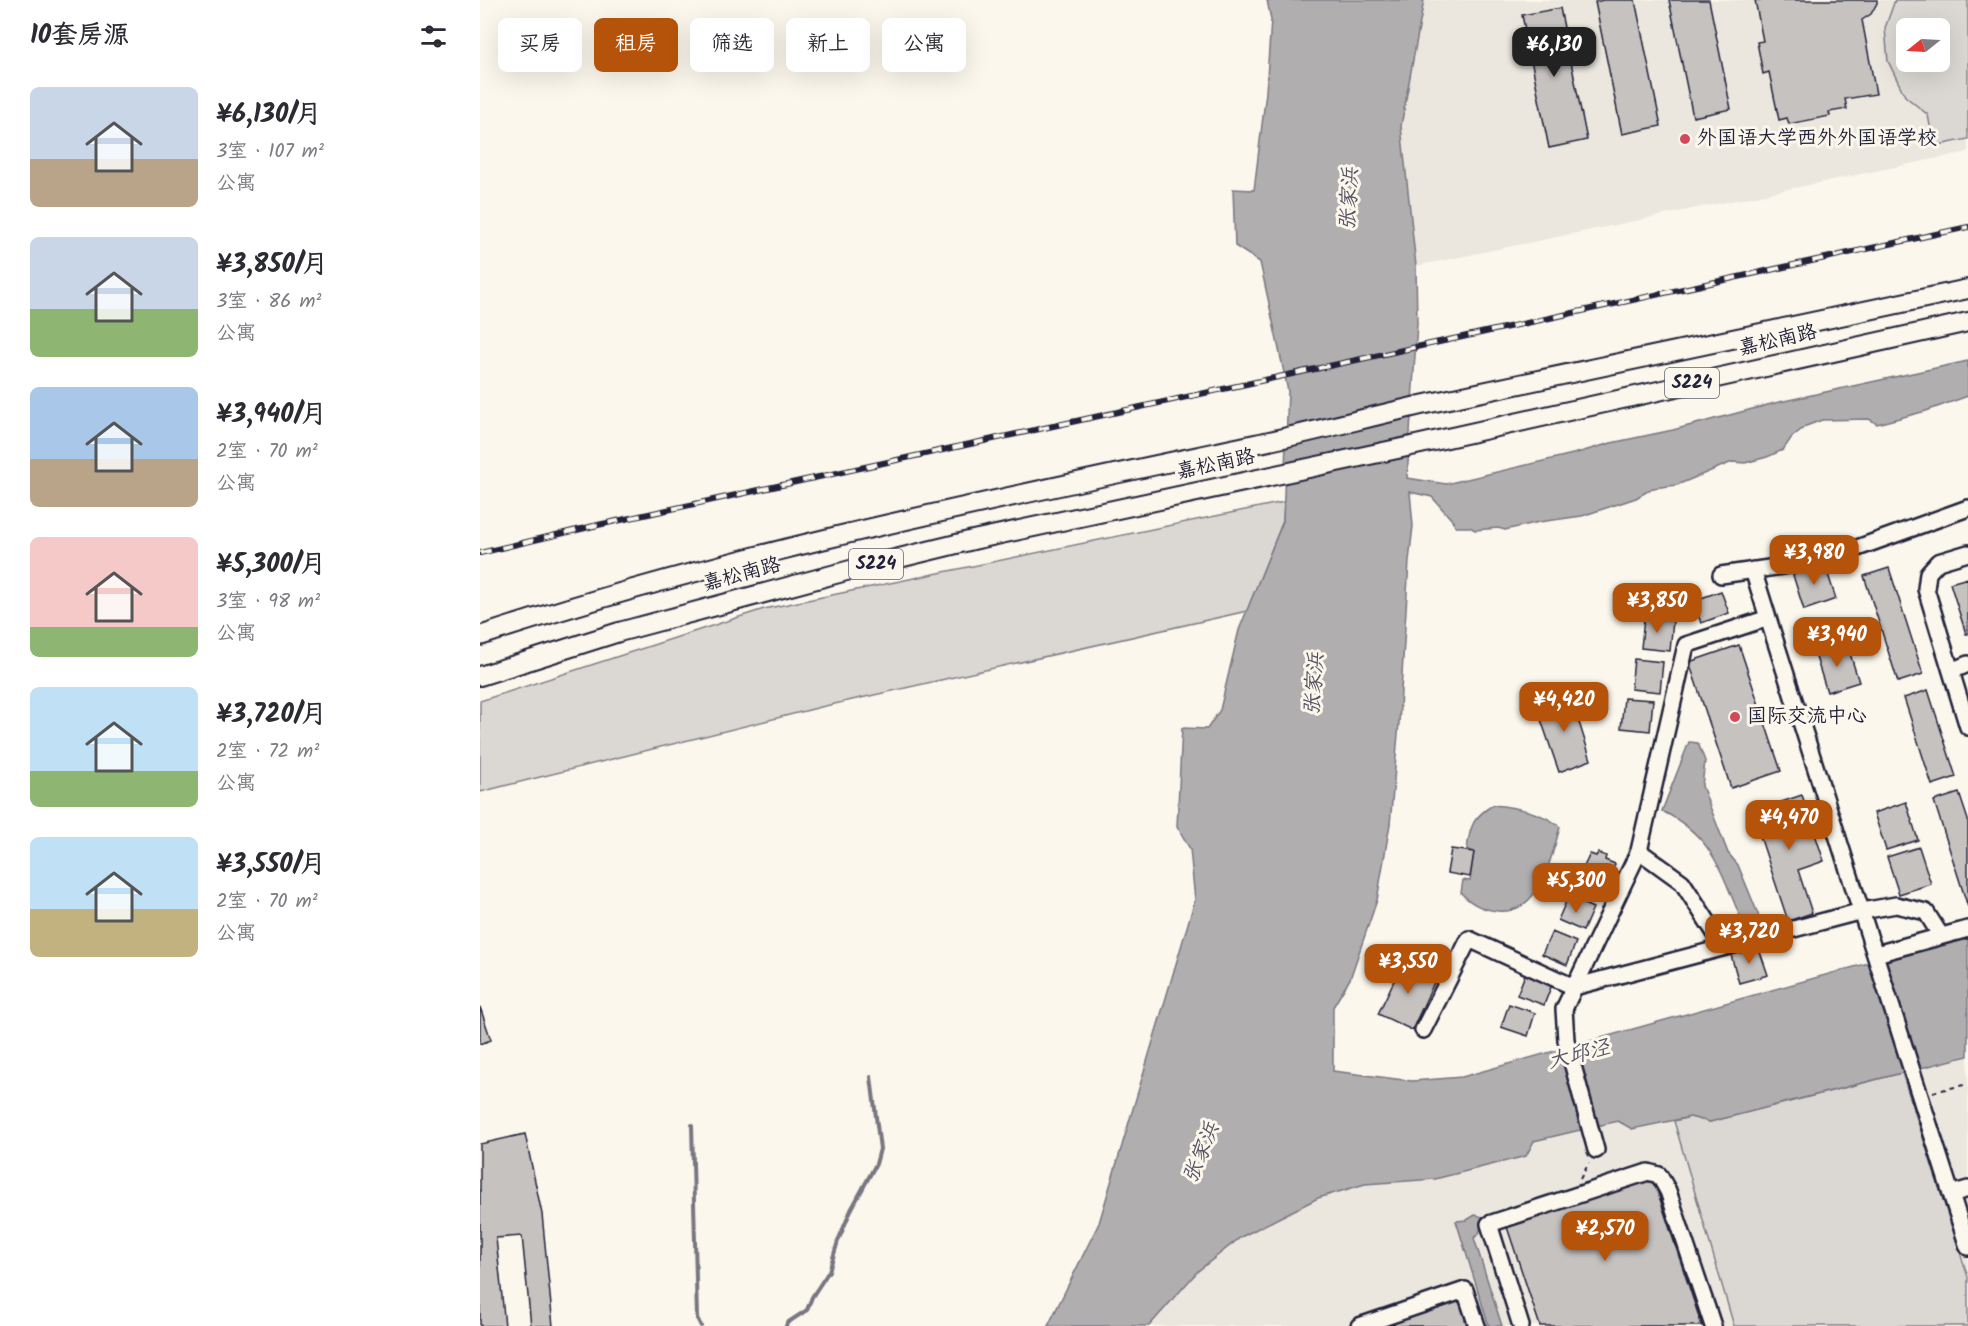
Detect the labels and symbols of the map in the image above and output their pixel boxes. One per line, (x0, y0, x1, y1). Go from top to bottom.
north arrow (1896, 18, 1950, 72)
pin: ¥6,130 (1505, 27, 1603, 78)
place label: 外国语大学西外外国语学校 (1697, 123, 1937, 155)
marker: 外国语大学西外外国语学校 (1678, 132, 1692, 146)
water label: 张家浜 (1332, 166, 1368, 231)
street label: 嘉松南路 (1735, 316, 1822, 366)
road number: S224 (1665, 368, 1719, 398)
street label: 嘉松南路 (1174, 441, 1259, 489)
pin: ¥3,980 (1765, 535, 1863, 586)
street label: 嘉松南路 (699, 549, 786, 601)
road number: S224 (849, 549, 903, 579)
pin: ¥3,850 (1608, 583, 1706, 634)
pin: ¥3,940 (1788, 617, 1886, 668)
water label: 张家浜 (1296, 650, 1334, 717)
pin: ¥4,420 (1515, 682, 1613, 733)
place label: 国际交流中心 (1747, 701, 1867, 733)
marker: 国际交流中心 (1728, 710, 1742, 724)
pin: ¥4,470 (1740, 800, 1838, 851)
pin: ¥5,300 (1527, 863, 1625, 914)
pin: ¥3,720 (1700, 914, 1798, 965)
pin: ¥3,550 (1359, 944, 1457, 995)
water label: 大邱泾 (1544, 1031, 1615, 1079)
water label: 张家浜 (1175, 1117, 1229, 1188)
pin: ¥2,570 (1556, 1211, 1654, 1262)

